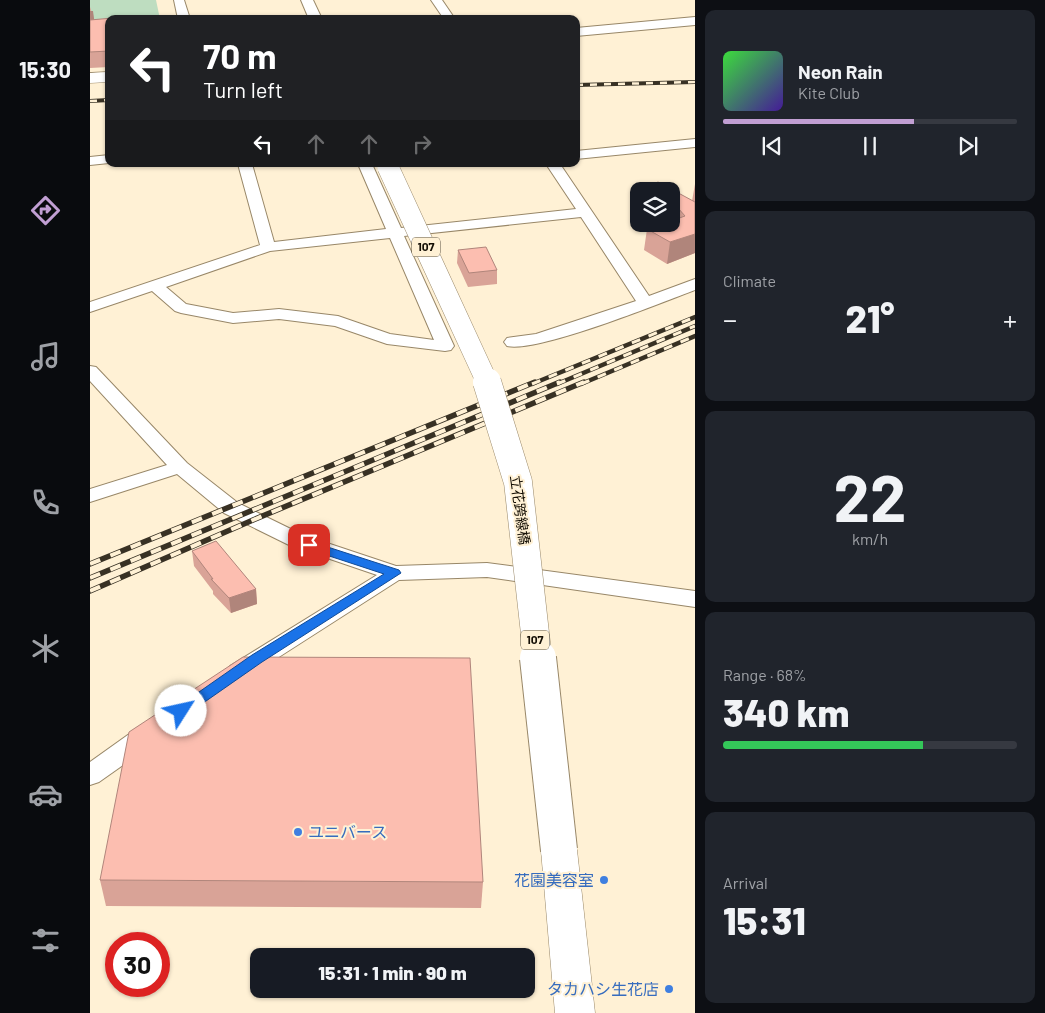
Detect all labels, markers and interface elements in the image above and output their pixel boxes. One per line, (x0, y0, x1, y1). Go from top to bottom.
text: 70 m (203, 34, 277, 76)
icon: left (120, 35, 185, 100)
text: 15:30 (19, 56, 71, 82)
text: Neon Rain (798, 60, 883, 83)
text: Turn left (203, 76, 283, 102)
text: Kite Club (798, 83, 860, 102)
icon: left (249, 130, 277, 158)
icon: ahead (302, 130, 330, 158)
icon: ahead (355, 130, 383, 158)
icon: right (408, 130, 436, 158)
icon: previous (758, 132, 786, 160)
icon: pause (856, 132, 884, 160)
icon: next (954, 132, 982, 160)
map controls (630, 182, 680, 232)
button: layers (630, 182, 680, 232)
icon: directions (28, 193, 63, 228)
road number: 107 (412, 238, 440, 256)
text: Climate (723, 271, 776, 290)
text: 21° (845, 295, 895, 341)
text: − (723, 302, 737, 336)
text: + (1003, 302, 1017, 336)
icon: music (28, 339, 63, 374)
text: 22 (834, 457, 906, 535)
street label: 立花跨線橋 (507, 474, 534, 546)
icon: phone (28, 485, 63, 520)
pin (288, 524, 330, 566)
text: km/h (852, 529, 888, 548)
icon: arrive (295, 531, 323, 559)
road number: 107 (521, 630, 549, 650)
icon: climate (28, 631, 63, 666)
text: Range · 68% (723, 665, 807, 684)
position arrow (154, 684, 206, 736)
text: 340 km (723, 689, 849, 735)
icon: car (28, 777, 63, 812)
place label: ユニバース (308, 822, 387, 841)
marker: ユニバース (292, 826, 304, 838)
place label: 花園美容室 (514, 870, 594, 889)
text: Arrival (723, 873, 768, 892)
marker: 花園美容室 (598, 874, 610, 886)
text: 15:31 (723, 897, 806, 943)
icon: filters (28, 923, 63, 958)
speed limit sign: 30 (105, 932, 170, 997)
text: 15:31 · 1 min · 90 m (318, 961, 467, 984)
place label: タカハシ生花店 (547, 979, 659, 998)
marker: タカハシ生花店 (663, 983, 675, 995)

